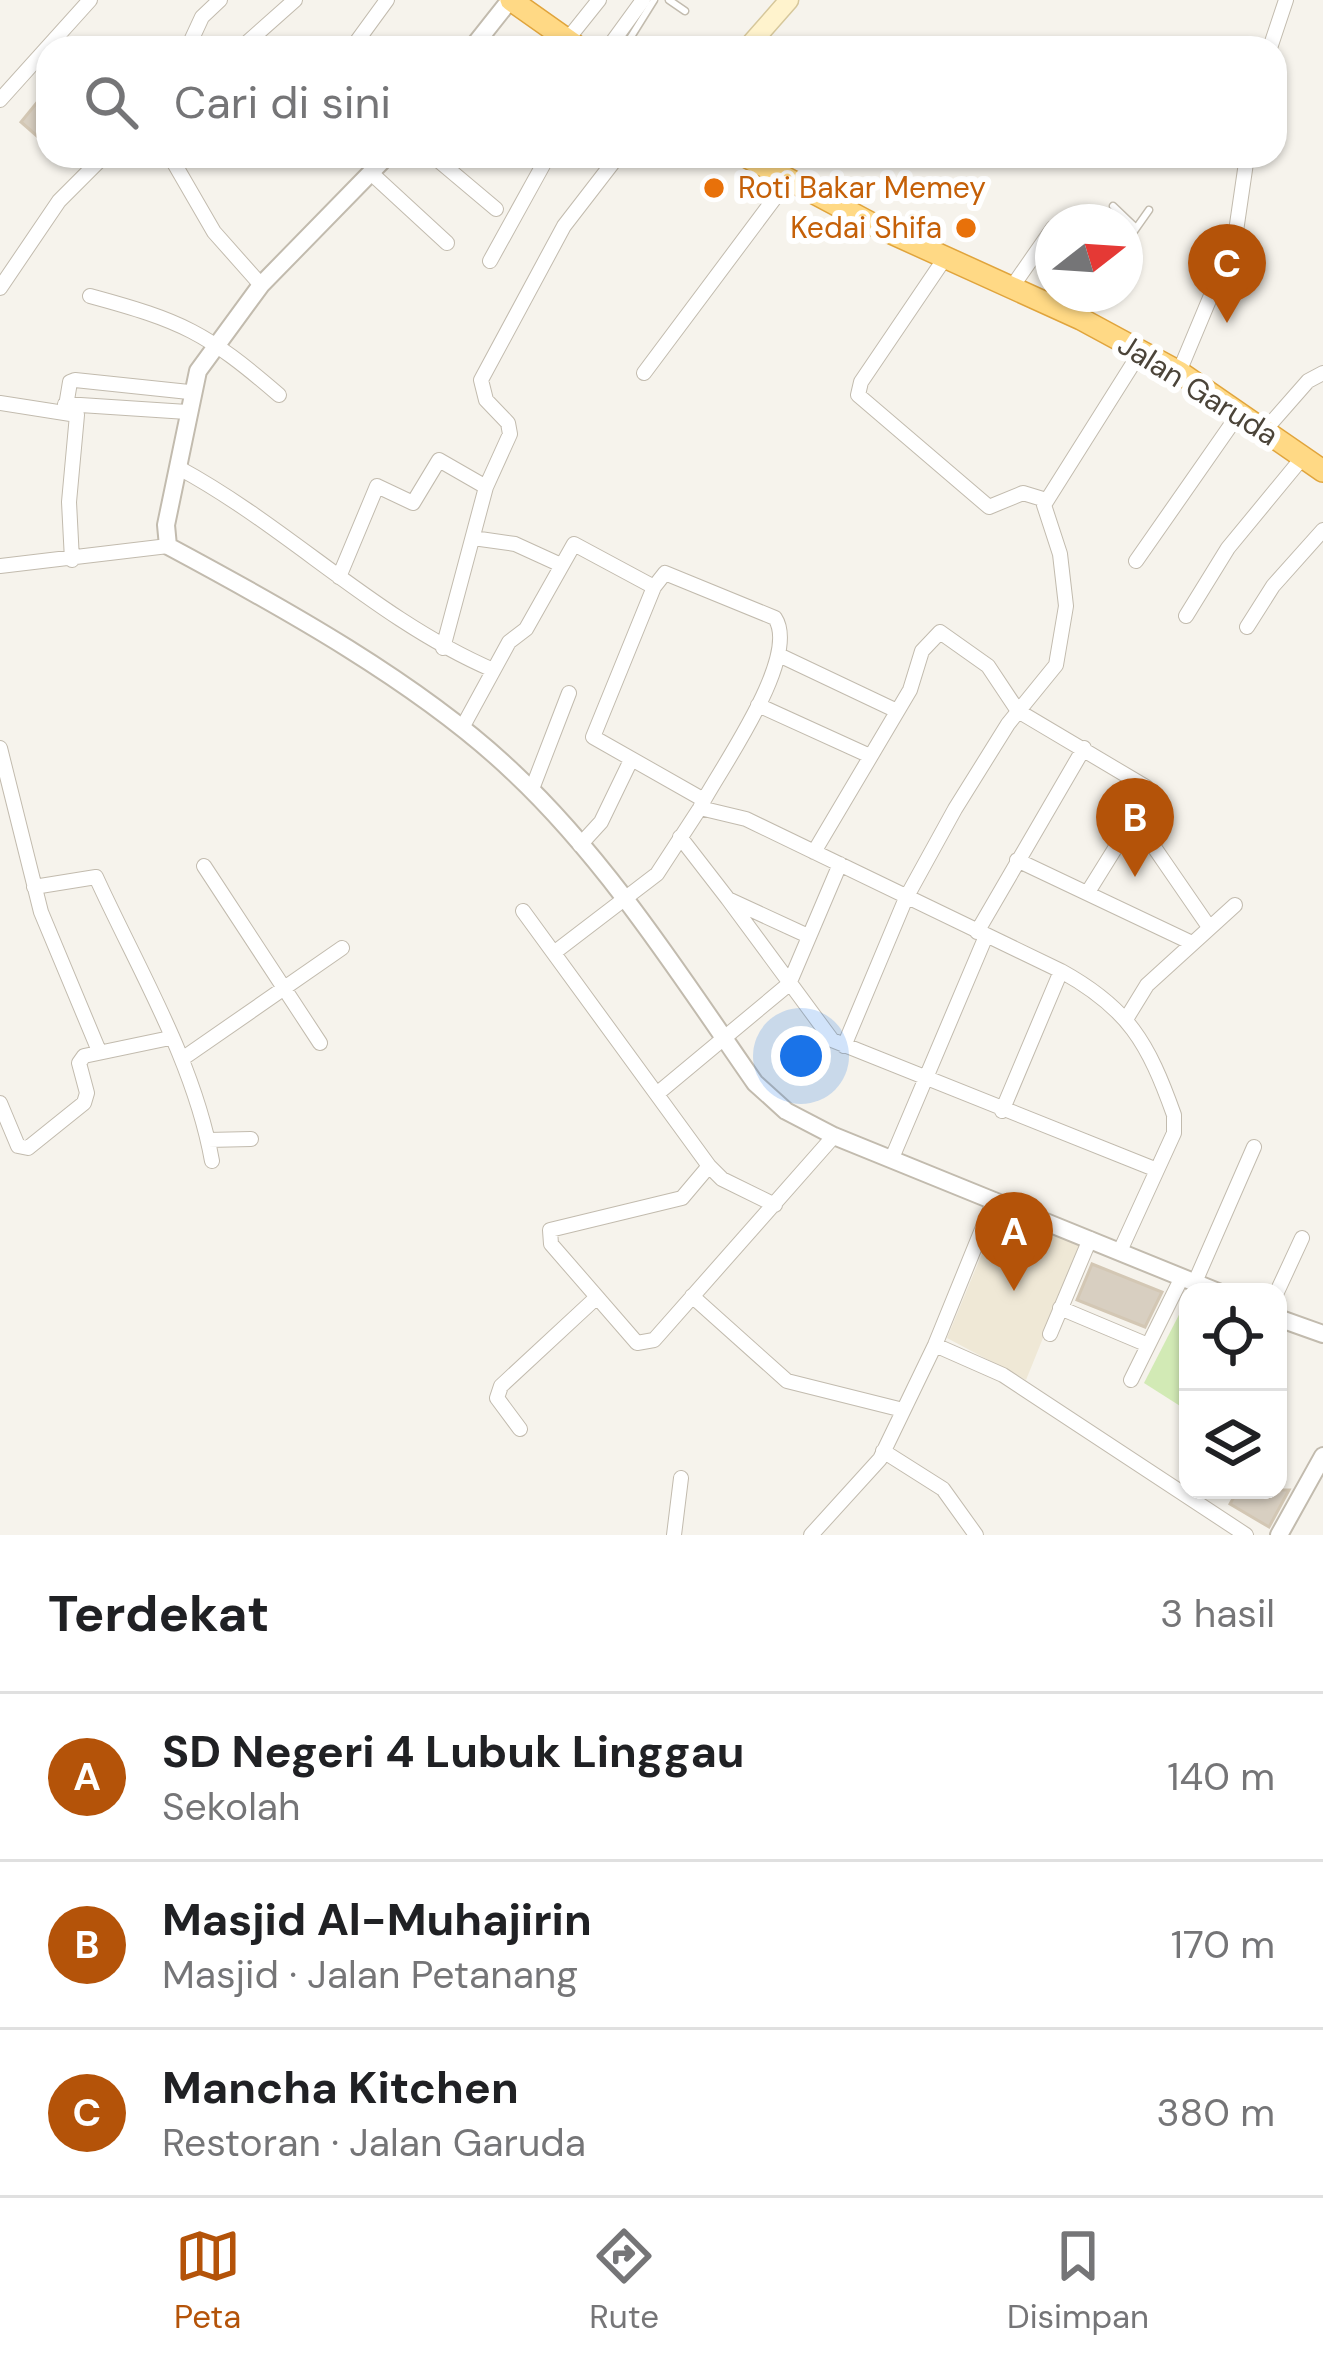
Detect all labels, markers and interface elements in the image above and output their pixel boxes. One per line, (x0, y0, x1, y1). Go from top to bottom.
search box (36, 36, 1287, 168)
icon: search (78, 69, 144, 135)
text: Cari di sini (174, 73, 391, 132)
place label: Roti Bakar Memey (738, 168, 986, 207)
marker: Roti Bakar Memey (701, 175, 727, 201)
north arrow (1035, 204, 1143, 312)
place label: Kedai Shifa (790, 208, 942, 247)
marker: Kedai Shifa (953, 215, 979, 241)
pin: C (1188, 224, 1266, 323)
street label: Jalan Garuda (1111, 325, 1286, 454)
pin: B (1096, 778, 1174, 877)
your location (771, 1026, 831, 1086)
pin: A (975, 1192, 1053, 1291)
map controls (1179, 1283, 1287, 1499)
button: locate (1179, 1283, 1287, 1391)
button: layers (1179, 1391, 1287, 1499)
text: Terdekat (48, 1580, 269, 1647)
text: 3 hasil (1160, 1588, 1275, 1639)
text: SD Negeri 4 Lubuk Linggau (162, 1722, 745, 1781)
text: A (73, 1751, 101, 1802)
text: 140 m (1167, 1751, 1275, 1802)
text: Sekolah (162, 1781, 301, 1832)
text: Masjid Al-Muhajirin (162, 1890, 592, 1949)
text: B (75, 1919, 99, 1970)
text: 170 m (1171, 1919, 1275, 1970)
text: Masjid · Jalan Petanang (162, 1949, 578, 2000)
text: Mancha Kitchen (162, 2058, 519, 2117)
text: C (73, 2087, 101, 2138)
text: 380 m (1156, 2087, 1275, 2138)
text: Restoran · Jalan Garuda (162, 2117, 586, 2168)
tab: Peta (174, 2223, 241, 2338)
tab: Rute (589, 2223, 659, 2338)
tab: Disimpan (1007, 2223, 1149, 2338)

